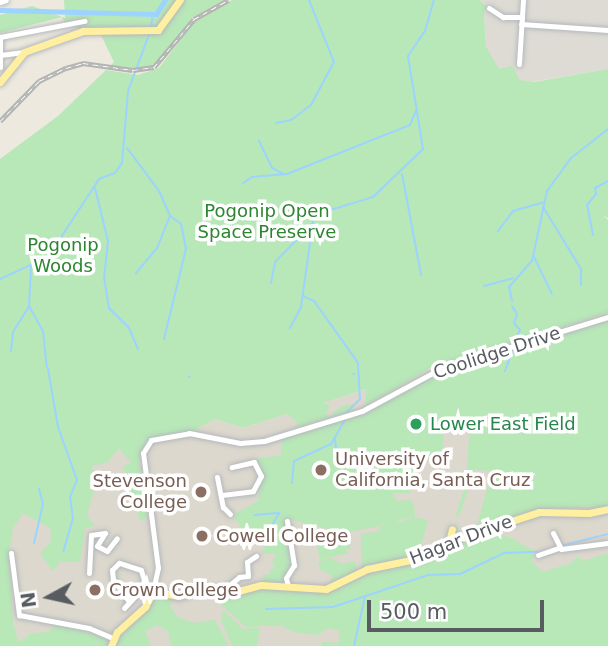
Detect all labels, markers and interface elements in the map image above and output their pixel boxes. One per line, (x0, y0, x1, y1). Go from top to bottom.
park label: Pogonip Open Space Preserve (198, 201, 336, 244)
park label: Pogonip Woods (27, 235, 99, 278)
street label: Coolidge Drive (431, 322, 563, 384)
place label: Lower East Field (430, 413, 576, 435)
marker: Lower East Field (408, 416, 424, 432)
place label: University of California, Santa Cruz (335, 449, 530, 491)
marker: University of California, Santa Cruz (313, 462, 329, 478)
place label: Stevenson College (93, 471, 187, 514)
marker: Stevenson College (193, 484, 209, 500)
street label: Hagar Drive (407, 511, 515, 569)
place label: Cowell College (216, 525, 348, 547)
marker: Cowell College (194, 528, 210, 544)
north arrow (14, 562, 84, 632)
place label: Crown College (109, 579, 239, 601)
marker: Crown College (87, 582, 103, 598)
scale bar (370, 586, 547, 630)
text: N (16, 591, 40, 609)
text: 500 m (380, 600, 447, 624)

